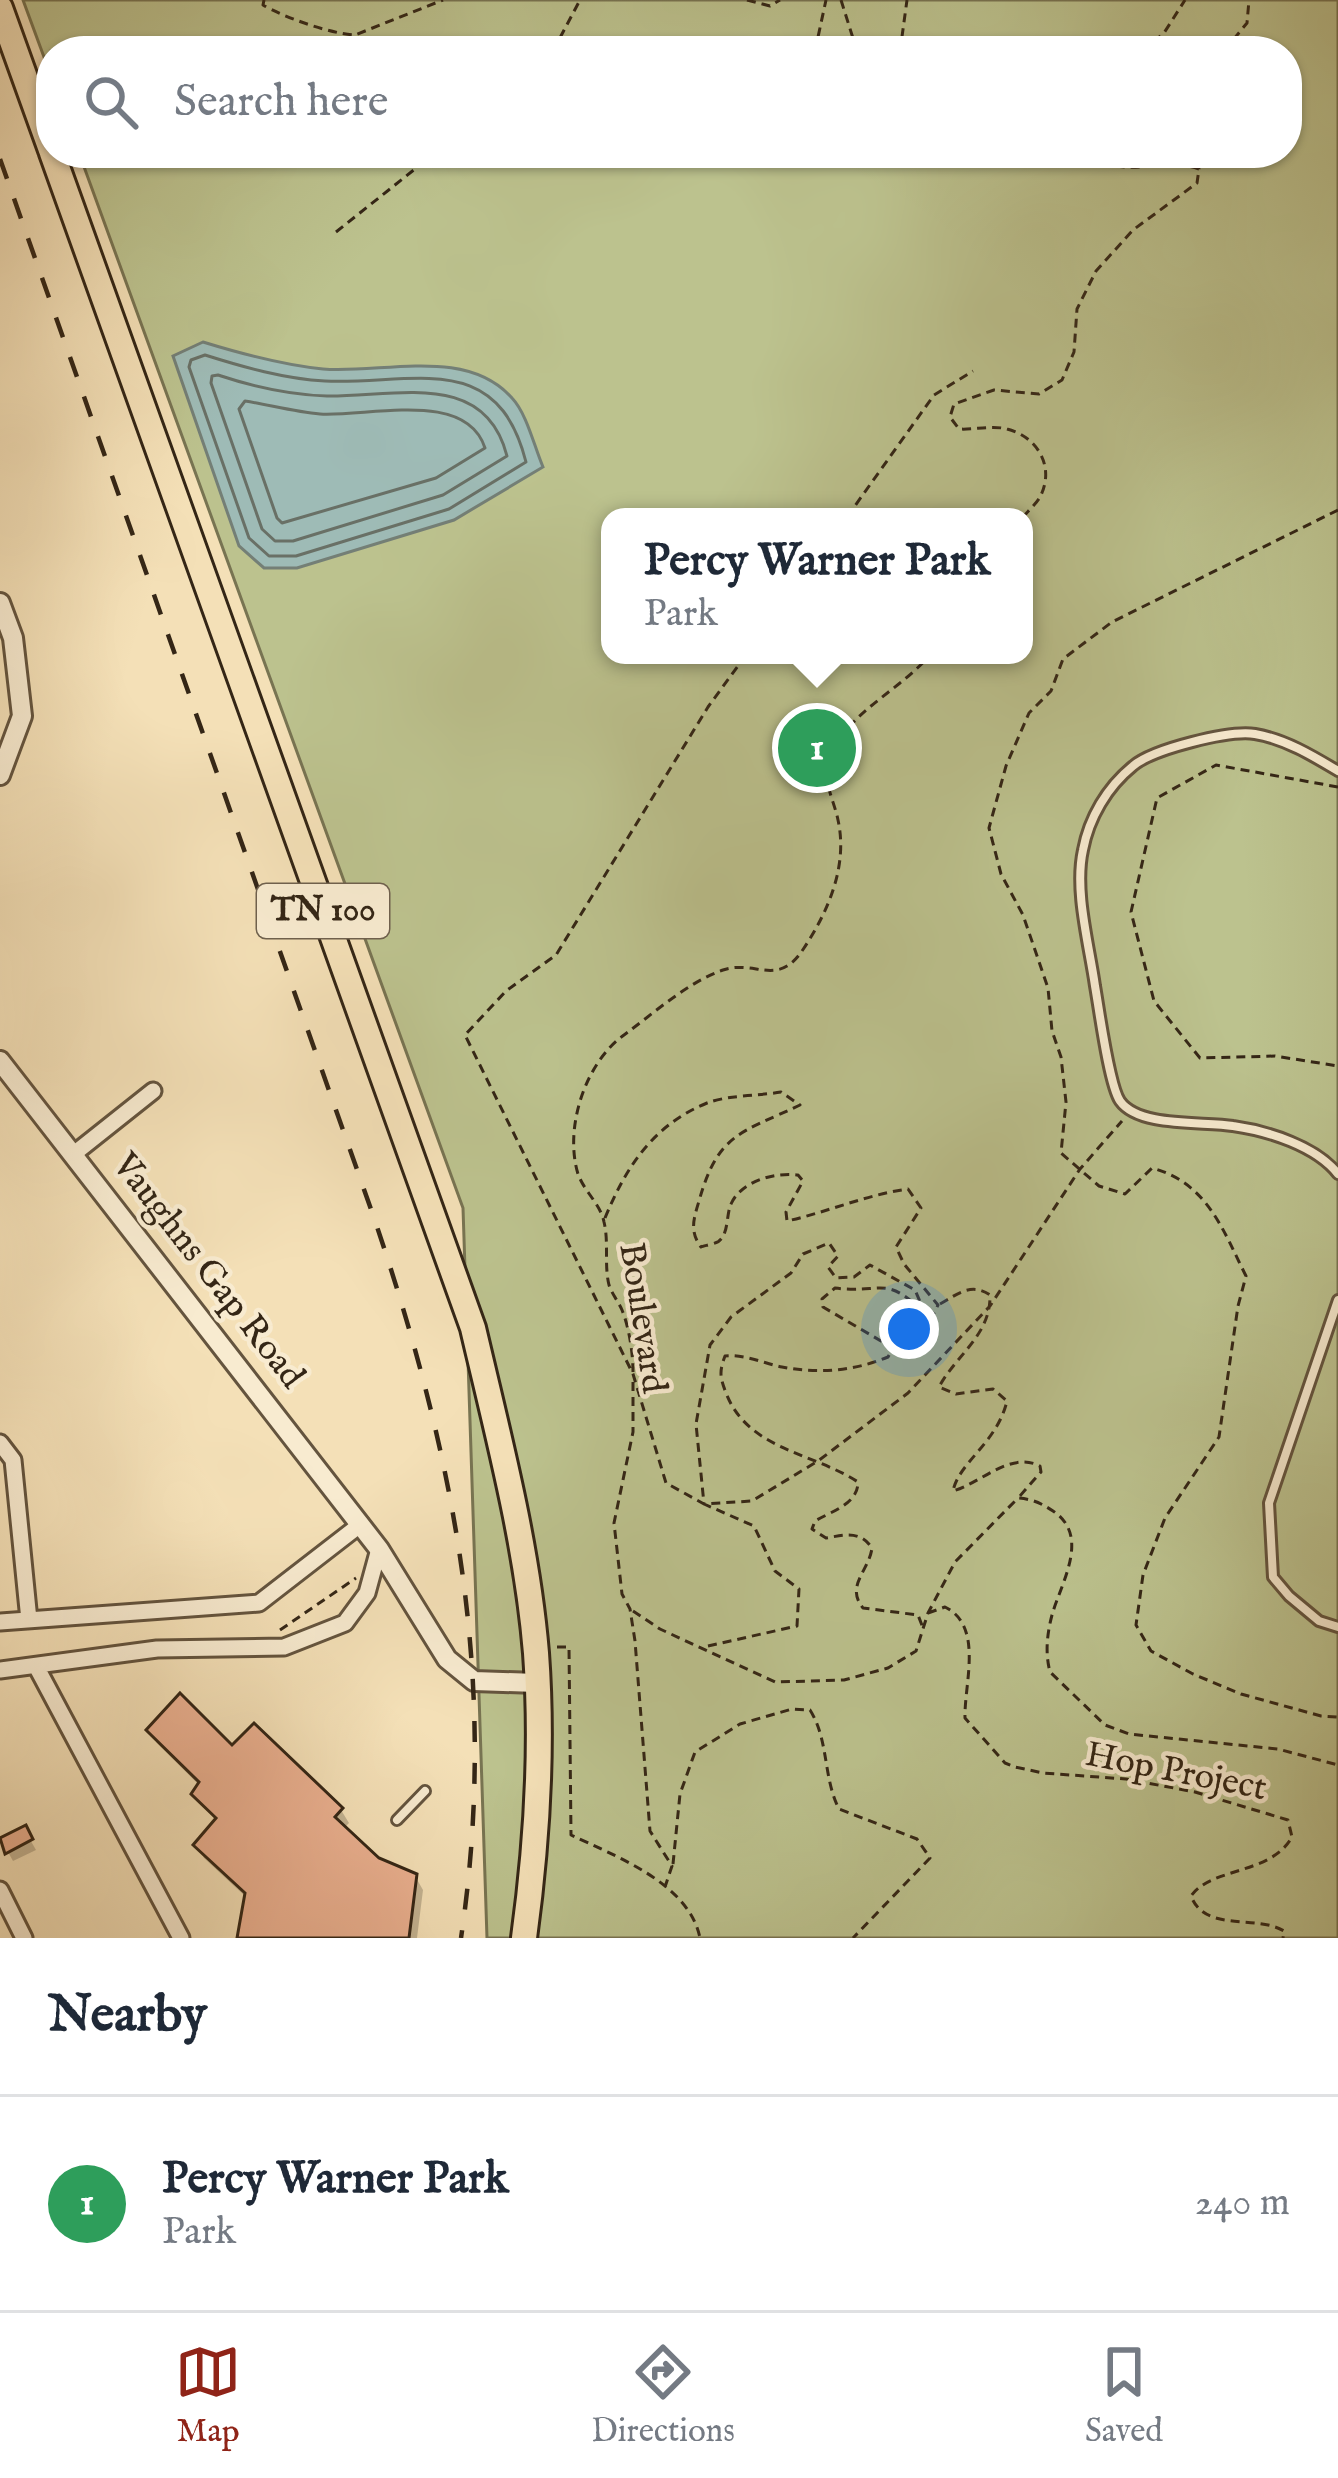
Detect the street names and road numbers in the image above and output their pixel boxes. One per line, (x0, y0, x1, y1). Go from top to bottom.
road number: TN 100 (257, 884, 389, 938)
street label: Vaughns Gap Road (101, 1143, 315, 1399)
street label: Boulevard (607, 1239, 677, 1397)
street label: Hop Project (1082, 1732, 1270, 1812)

